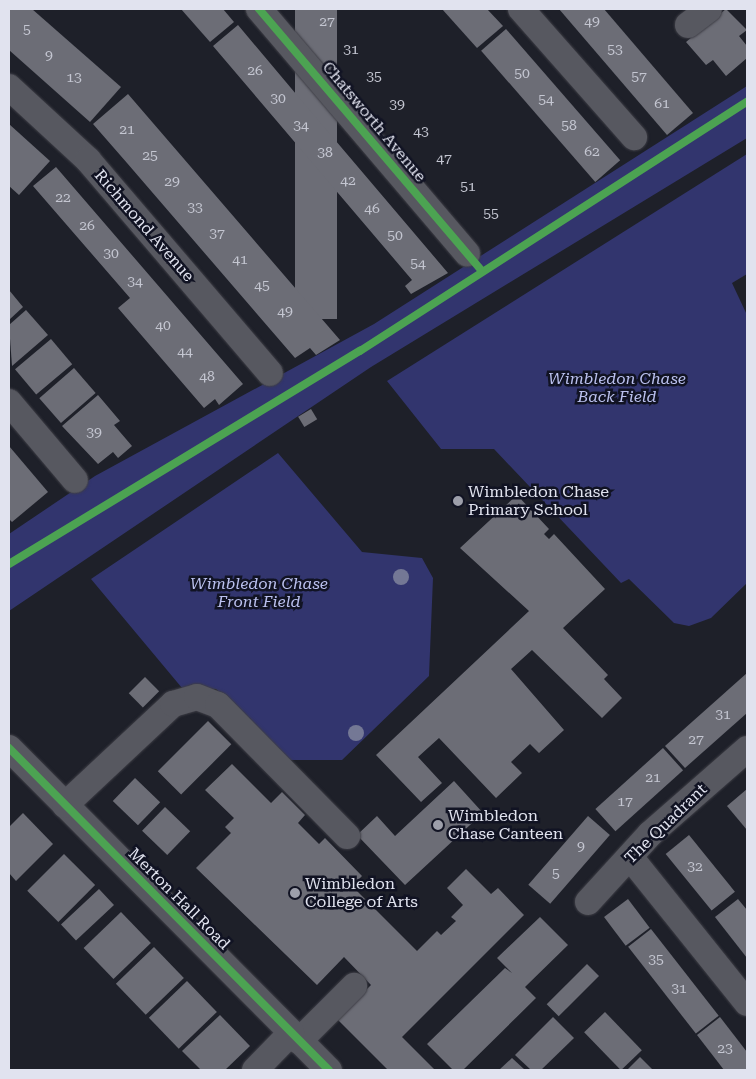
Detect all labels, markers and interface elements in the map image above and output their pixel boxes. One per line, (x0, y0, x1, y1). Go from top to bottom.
house number: 27 (319, 13, 335, 29)
house number: 49 (584, 13, 600, 29)
house number: 5 (23, 21, 31, 37)
house number: 31 (343, 41, 359, 57)
house number: 53 (607, 41, 623, 57)
house number: 9 (45, 47, 53, 63)
street label: Chatsworth Avenue (318, 58, 430, 186)
house number: 26 (247, 62, 263, 78)
house number: 50 (514, 65, 530, 81)
house number: 35 (366, 68, 382, 84)
house number: 57 (631, 68, 647, 84)
house number: 13 (66, 69, 82, 85)
house number: 30 (270, 90, 286, 106)
house number: 54 (538, 91, 554, 107)
house number: 61 (654, 95, 670, 111)
house number: 39 (389, 96, 405, 112)
house number: 34 (293, 117, 309, 133)
house number: 58 (561, 117, 577, 133)
house number: 21 (119, 121, 135, 137)
house number: 43 (413, 123, 429, 139)
house number: 62 (584, 143, 600, 159)
house number: 38 (317, 144, 333, 160)
house number: 25 (142, 147, 158, 163)
house number: 47 (436, 150, 452, 166)
street label: Richmond Avenue (90, 166, 198, 286)
house number: 42 (340, 172, 356, 188)
house number: 29 (164, 173, 180, 189)
house number: 51 (460, 178, 476, 194)
house number: 22 (55, 189, 71, 205)
house number: 33 (187, 199, 203, 215)
house number: 46 (364, 200, 380, 216)
house number: 55 (483, 205, 499, 221)
house number: 26 (79, 217, 95, 233)
house number: 37 (209, 225, 225, 241)
house number: 50 (387, 227, 403, 243)
house number: 30 (103, 245, 119, 261)
house number: 41 (232, 251, 248, 267)
house number: 54 (410, 255, 426, 271)
house number: 34 (127, 273, 143, 289)
house number: 45 (254, 277, 270, 293)
house number: 49 (277, 303, 293, 319)
house number: 40 (155, 317, 171, 333)
house number: 44 (177, 343, 193, 359)
house number: 48 (199, 368, 215, 384)
park label: Wimbledon Chase Back Field (548, 369, 686, 407)
house number: 39 (86, 424, 102, 440)
place label: Wimbledon Chase Primary School (468, 482, 609, 520)
marker: Wimbledon Chase Primary School (452, 495, 464, 507)
park label: Wimbledon Chase Front Field (190, 574, 328, 612)
house number: 31 (715, 706, 731, 722)
house number: 27 (688, 731, 704, 747)
house number: 21 (645, 769, 661, 785)
street label: The Quadrant (621, 780, 711, 868)
house number: 17 (617, 793, 633, 809)
place label: Wimbledon Chase Canteen (448, 806, 563, 844)
marker: Wimbledon Chase Canteen (432, 819, 444, 831)
house number: 9 (577, 838, 585, 854)
street label: Merton Hall Road (124, 844, 234, 954)
house number: 32 (687, 858, 703, 874)
house number: 5 (552, 865, 560, 881)
place label: Wimbledon College of Arts (305, 874, 418, 912)
marker: Wimbledon College of Arts (289, 887, 301, 899)
house number: 35 (648, 951, 664, 967)
house number: 31 (671, 980, 687, 996)
house number: 23 (717, 1040, 733, 1056)

